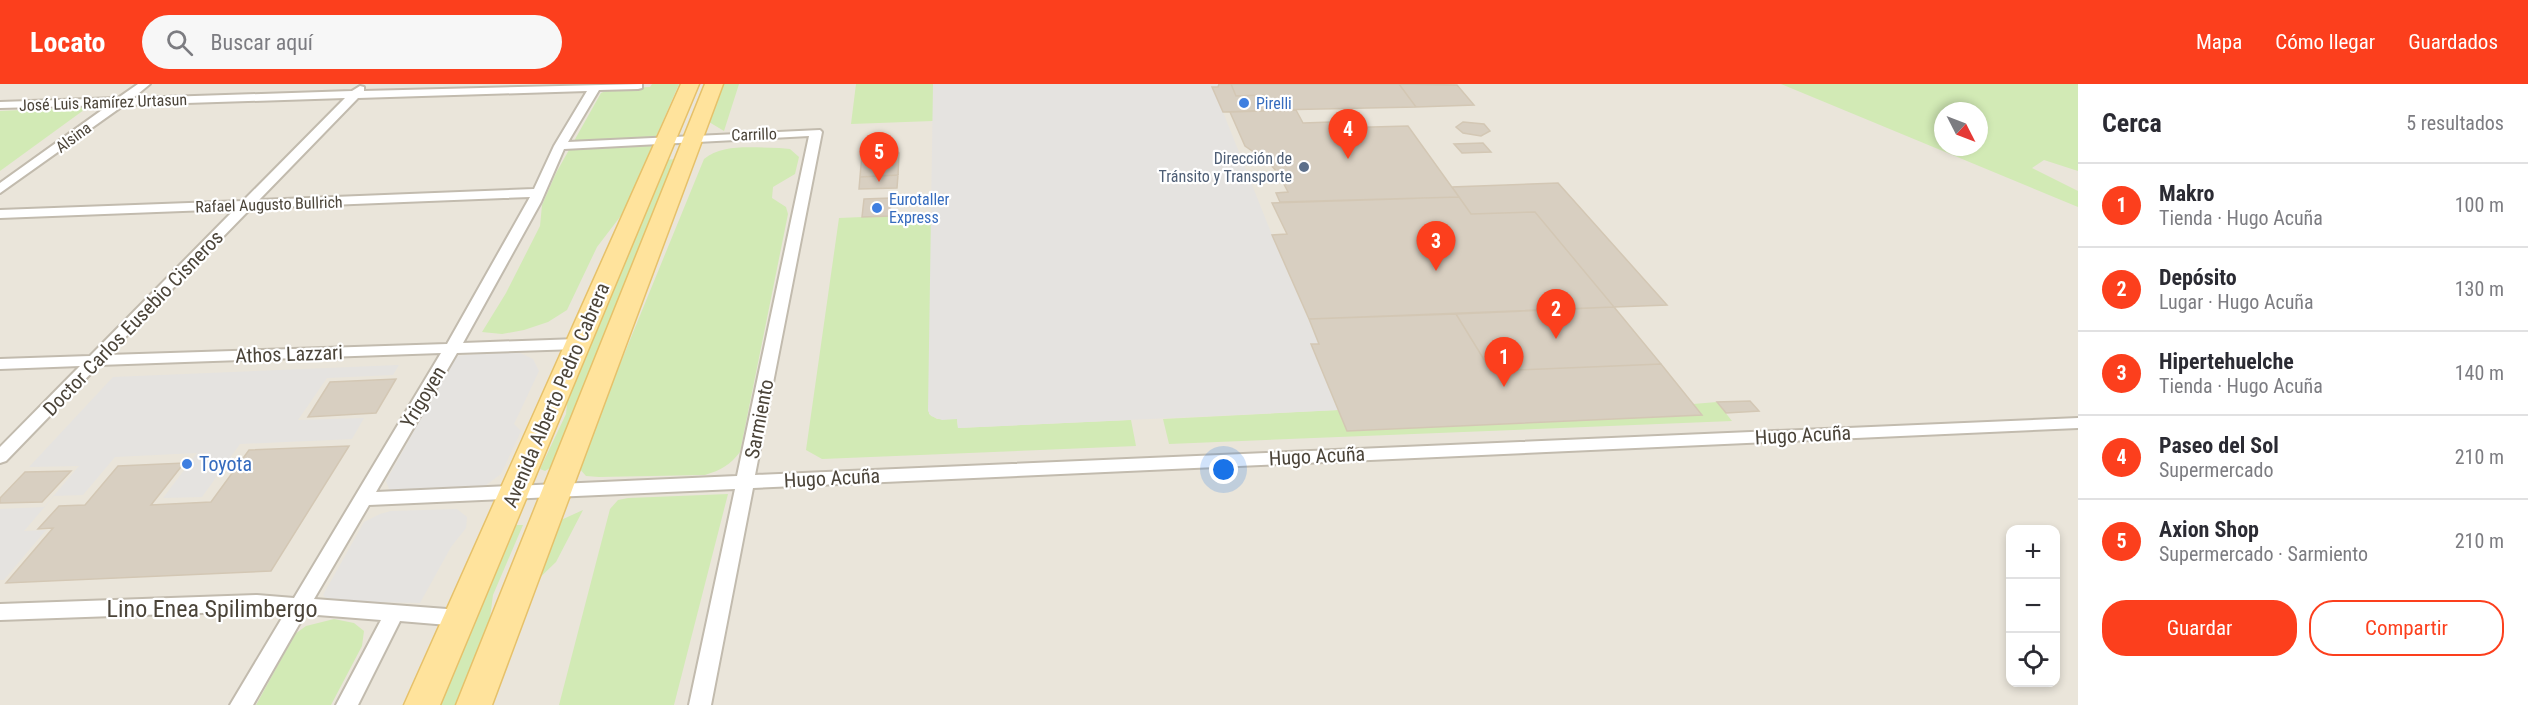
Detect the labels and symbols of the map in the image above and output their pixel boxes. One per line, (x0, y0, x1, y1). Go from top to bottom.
street label: José Luis Ramírez Urtasun (19, 90, 187, 115)
place label: Pirelli (1256, 94, 1292, 113)
marker: Pirelli (1237, 96, 1251, 110)
north arrow (1934, 102, 1988, 156)
pin: 4 (1328, 110, 1368, 159)
street label: Alsina (52, 118, 95, 157)
street label: Carrillo (731, 124, 777, 145)
pin: 5 (860, 132, 898, 182)
place label: Dirección de Tránsito y Transporte (1159, 149, 1292, 186)
marker: Dirección de Tránsito y Transporte (1297, 160, 1311, 174)
place label: Eurotaller Express (889, 190, 950, 227)
street label: Rafael Augusto Bullrich (195, 192, 343, 217)
marker: Eurotaller Express (870, 201, 884, 215)
pin: 3 (1416, 222, 1456, 271)
street label: Doctor Carlos Eusebio Cisneros (38, 225, 228, 421)
street label: Avenida Alberto Pedro Cabrera (498, 279, 614, 511)
pin: 2 (1536, 290, 1576, 339)
pin: 1 (1484, 338, 1524, 387)
street label: Athos Lazzari (235, 340, 343, 368)
street label: Yrigoyen (395, 362, 451, 432)
street label: Sarmiento (740, 377, 778, 461)
street label: Hugo Acuña (1754, 420, 1852, 450)
street label: Hugo Acuña (1268, 441, 1366, 471)
place label: Toyota (199, 452, 252, 476)
your location (1209, 455, 1238, 484)
marker: Toyota (180, 457, 194, 471)
street label: Hugo Acuña (783, 463, 881, 493)
street label: Lino Enea Spilimbergo (107, 595, 317, 623)

